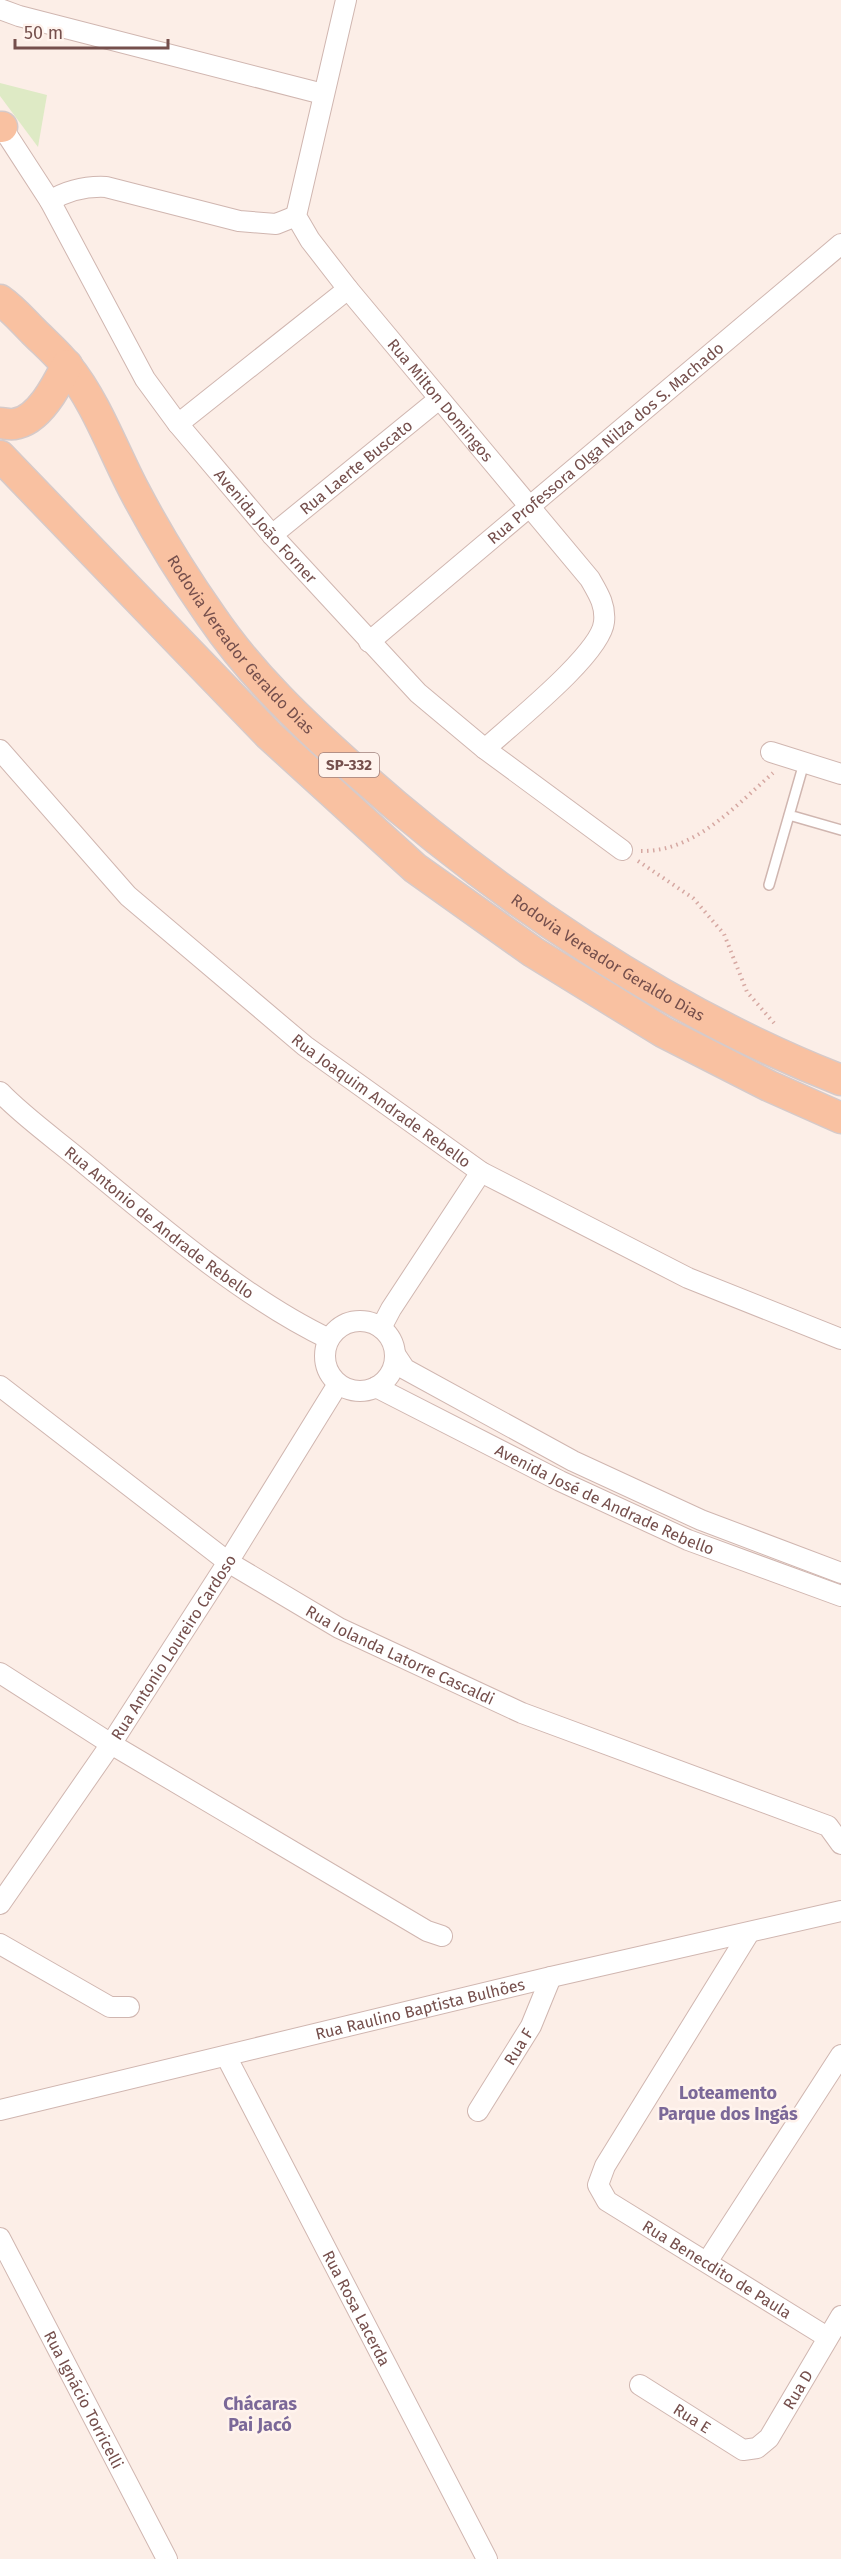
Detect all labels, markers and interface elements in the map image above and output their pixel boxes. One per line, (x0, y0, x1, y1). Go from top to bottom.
scale bar (15, 12, 168, 50)
text: 50 m (24, 22, 63, 44)
street label: Rua Milton Domingos (383, 335, 497, 466)
street label: Rua Professora Olga Nilza dos S. Machado (484, 338, 727, 548)
street label: Rua Laerte Buscato (296, 416, 416, 519)
street label: Avenida João Forner (210, 465, 321, 588)
street label: Rodovia Vereador Geraldo Dias (163, 552, 318, 738)
road number: SP-332 (319, 753, 379, 777)
street label: Rodovia Vereador Geraldo Dias (508, 890, 708, 1025)
street label: Rua Joaquim Andrade Rebello (288, 1030, 474, 1172)
street label: Rua Antonio de Andrade Rebello (61, 1142, 258, 1303)
street label: Avenida José de Andrade Rebello (492, 1440, 717, 1559)
street label: Rua Antonio Loureiro Cardoso (107, 1551, 240, 1743)
street label: Rua Iolanda Latorre Cascaldi (302, 1601, 497, 1709)
street label: Rua Raulino Baptista Bulhões (313, 1975, 527, 2044)
street label: Rua F (500, 2025, 537, 2069)
district label: Loteamento Parque dos Ingás (658, 2082, 798, 2125)
street label: Rua Benecdito de Paula (639, 2216, 795, 2323)
street label: Rua Rosa Lacerda (319, 2247, 394, 2369)
street label: Rua Ignácio Torricelli (40, 2328, 127, 2472)
street label: Rua D (779, 2367, 817, 2413)
district label: Chácaras Pai Jacó (223, 2393, 297, 2436)
street label: Rua E (670, 2400, 714, 2437)

